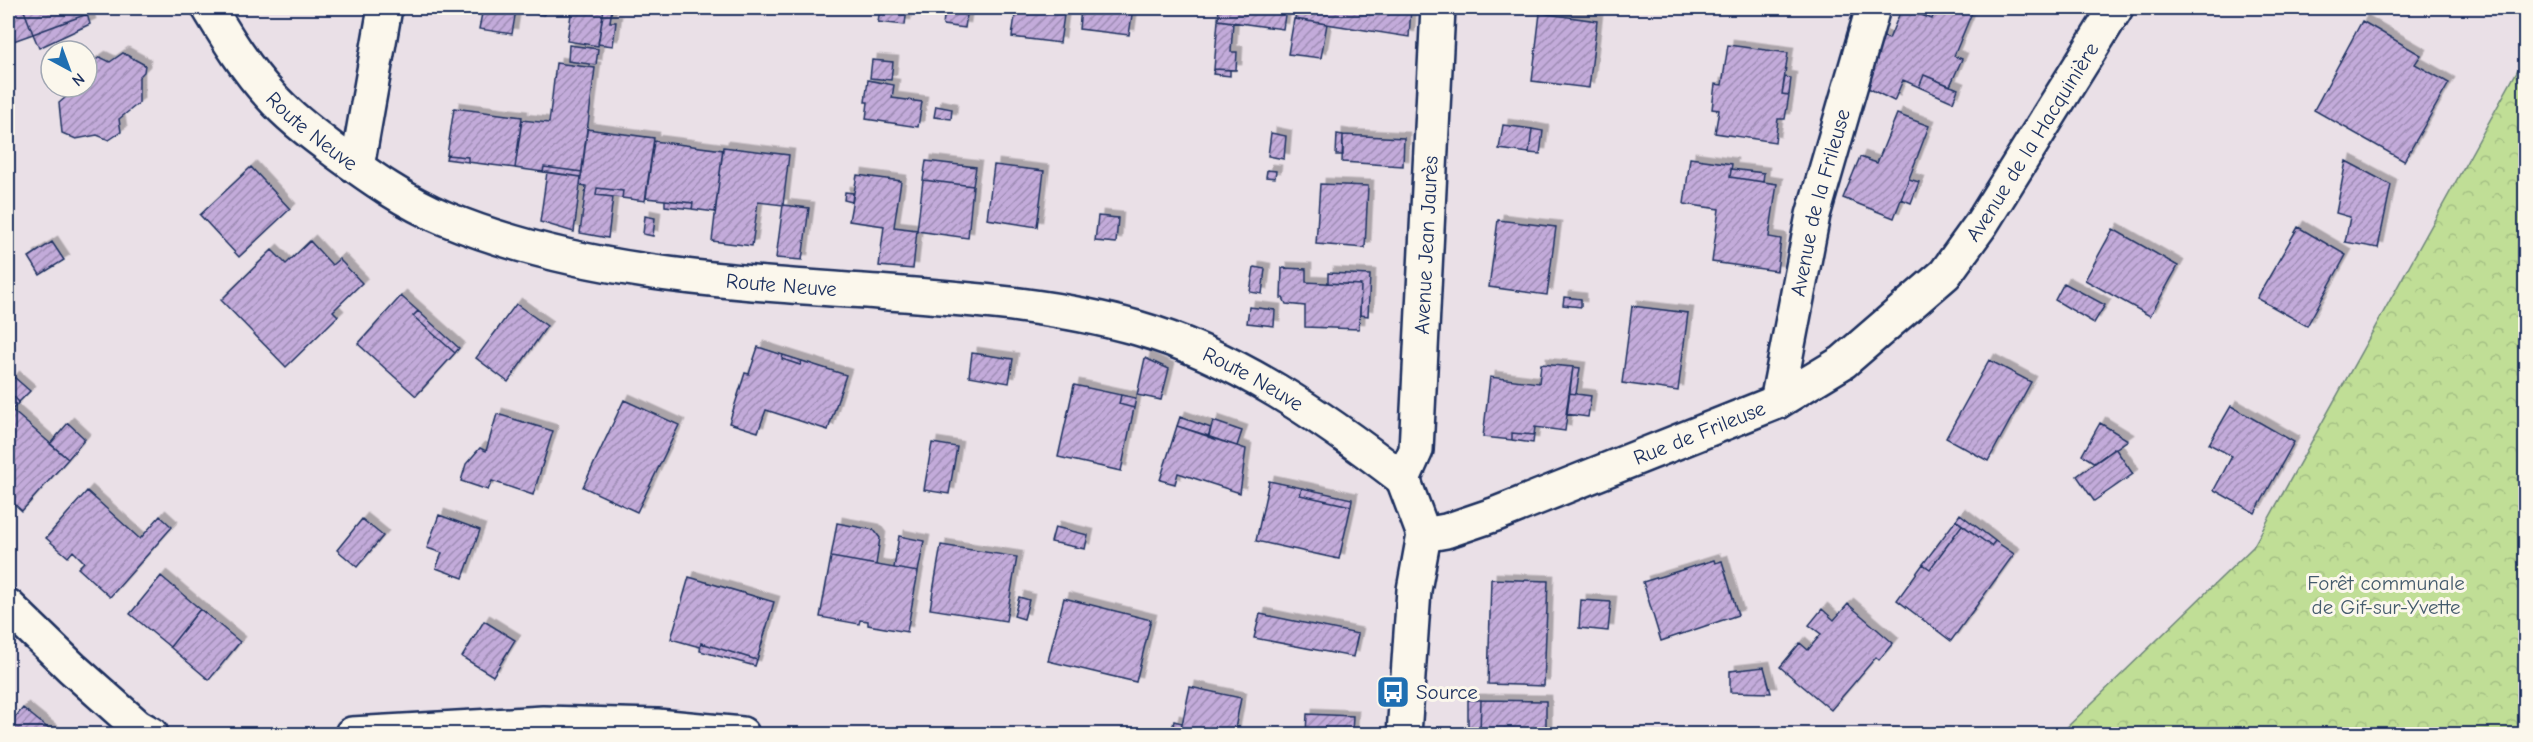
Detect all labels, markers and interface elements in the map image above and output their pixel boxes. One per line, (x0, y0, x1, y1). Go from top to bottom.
street label: Avenue de la Hacquinière (1961, 38, 2104, 246)
north arrow (39, 39, 99, 99)
text: N (68, 69, 88, 90)
street label: Route Neuve (261, 87, 362, 176)
street label: Avenue de la Frileuse (1786, 106, 1855, 298)
street label: Avenue Jean Jaurès (1410, 155, 1443, 335)
street label: Route Neuve (725, 269, 838, 301)
street label: Route Neuve (1199, 342, 1308, 416)
street label: Rue de Frileuse (1630, 396, 1769, 470)
park label: Forêt communale de Gif-sur-Yvette (2307, 571, 2465, 619)
bus stop icon: Source (1375, 674, 1411, 710)
place label: Source (1416, 680, 1478, 704)

